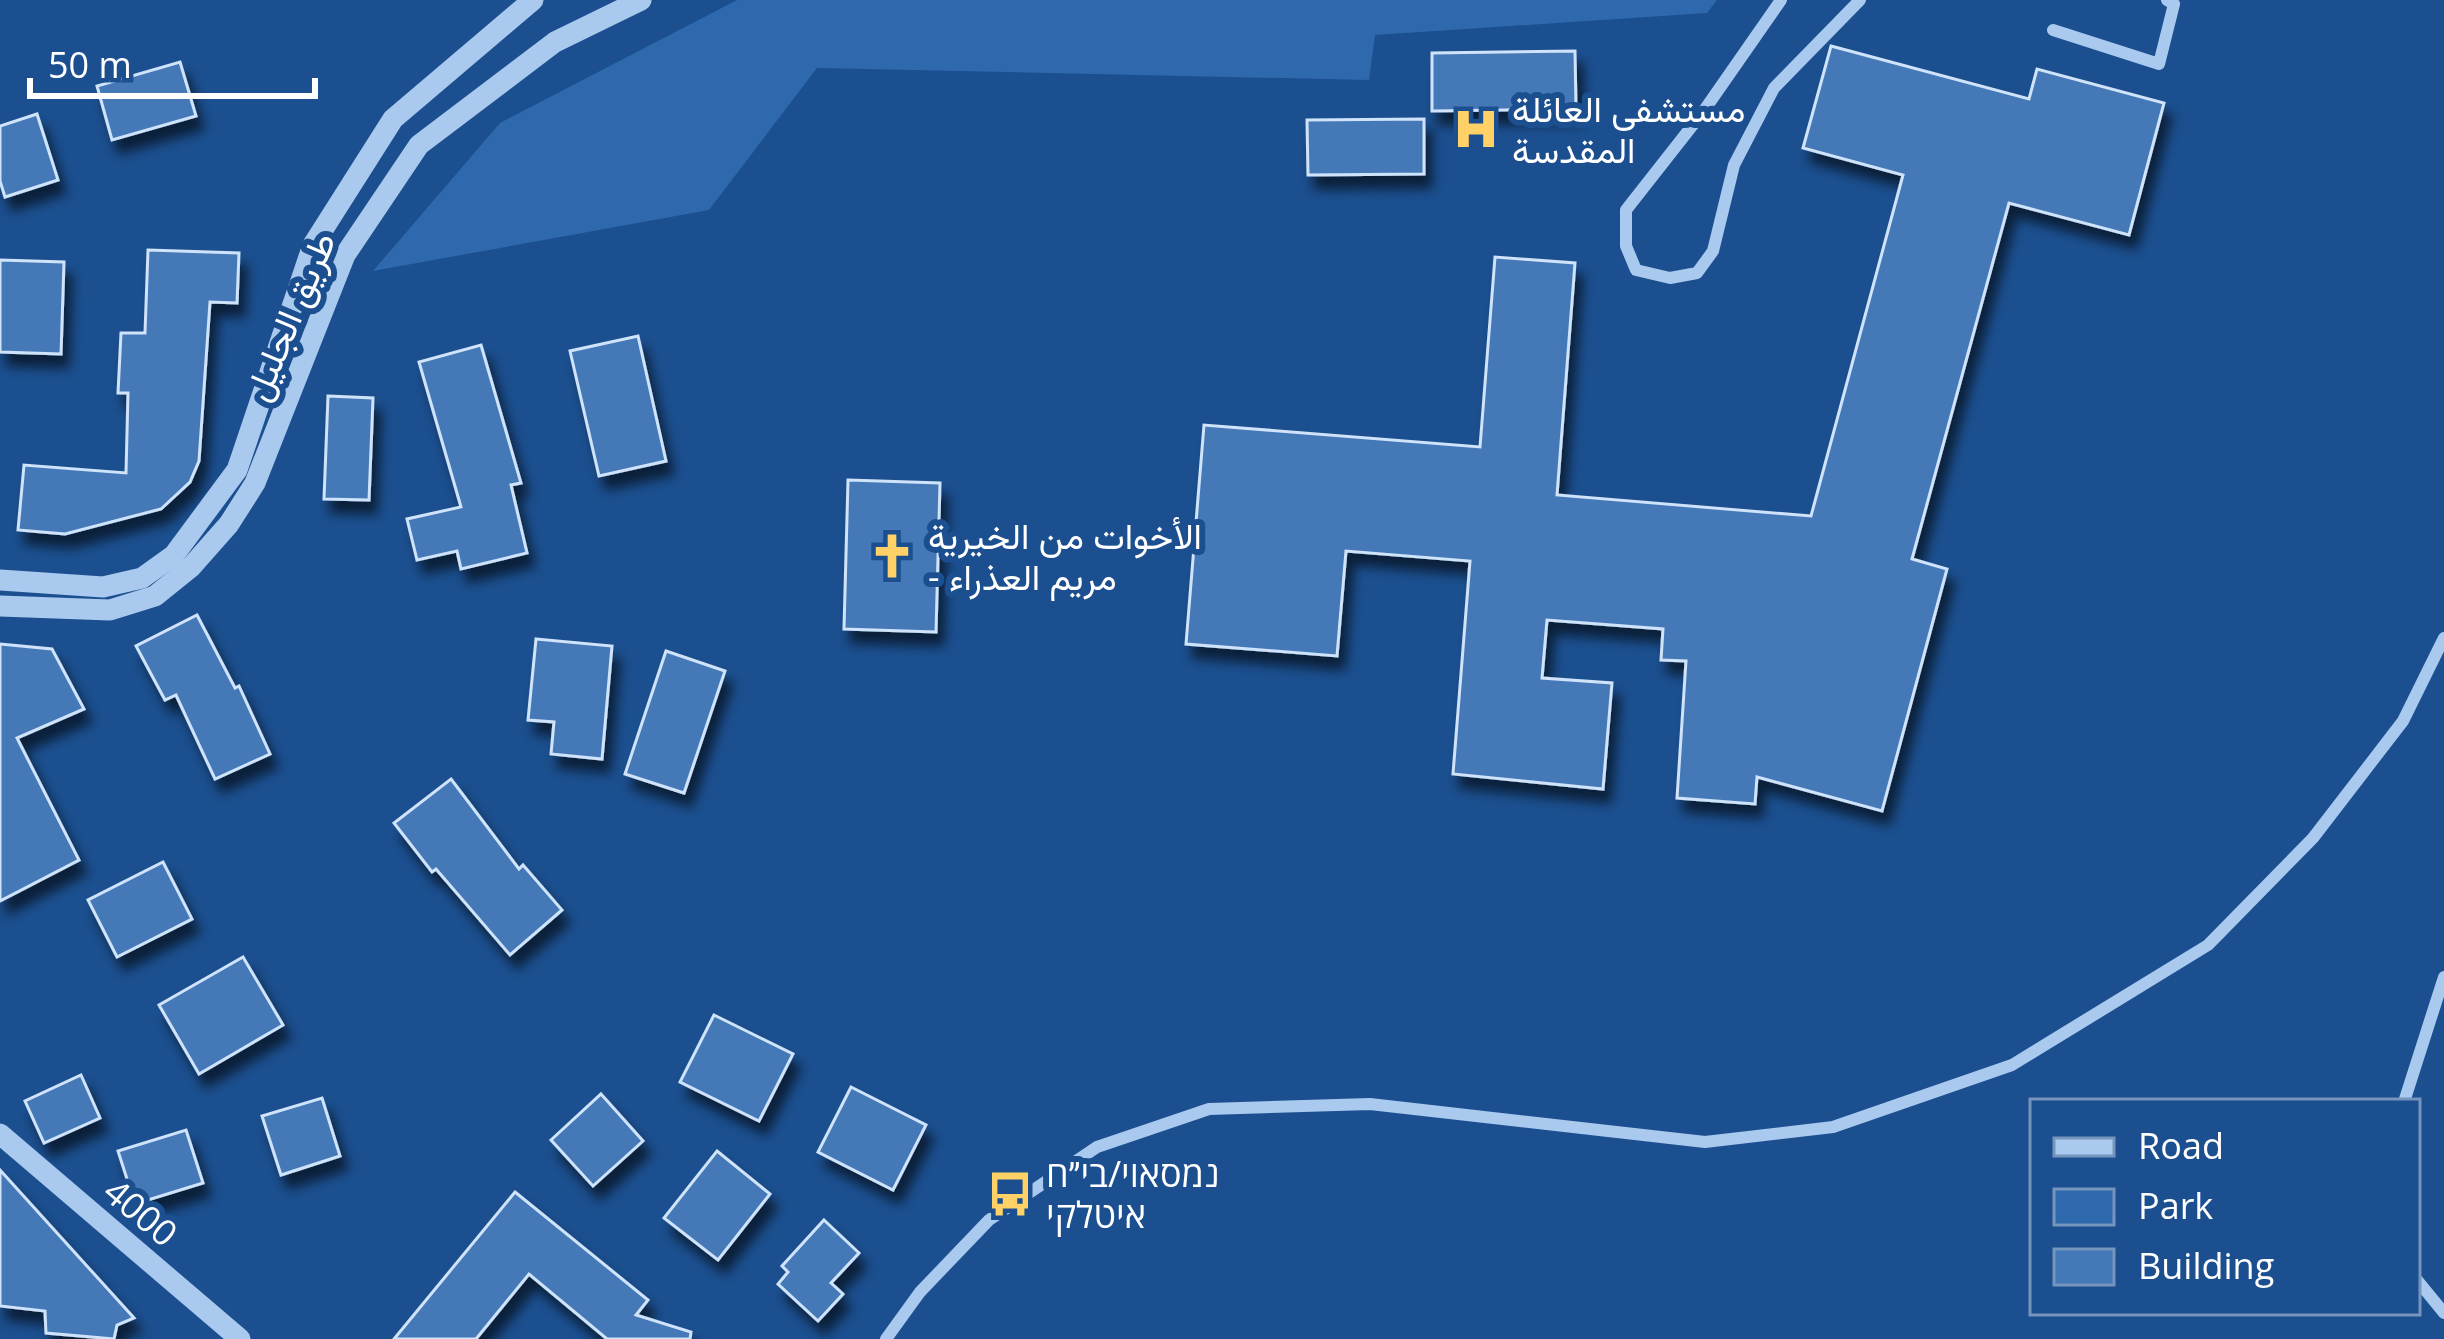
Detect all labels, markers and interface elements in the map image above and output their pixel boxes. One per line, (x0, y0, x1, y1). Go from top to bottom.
scale bar (30, 24, 315, 98)
text: 50 m (48, 40, 132, 89)
place label: مستشفى العائلة المقدسة (1512, 84, 1745, 174)
hospital icon: مستشفى العائلة المقدسة (1451, 104, 1501, 154)
street label: طريق الجليل (232, 224, 346, 408)
place label: الأخوات من الخيرية - مريم العذراء (928, 511, 1202, 601)
church icon: الأخوات من الخيرية - مريم العذراء (867, 531, 917, 581)
legend (2030, 1099, 2420, 1315)
text: Road (2138, 1121, 2224, 1170)
place label: נמסאוי/בי״ח איטלקי (1046, 1149, 1219, 1239)
street label: 4000 (94, 1167, 188, 1257)
bus stop icon: נמסאוי/בי״ח איטלקי (985, 1169, 1035, 1219)
text: Park (2138, 1181, 2213, 1230)
text: Building (2138, 1241, 2274, 1290)

